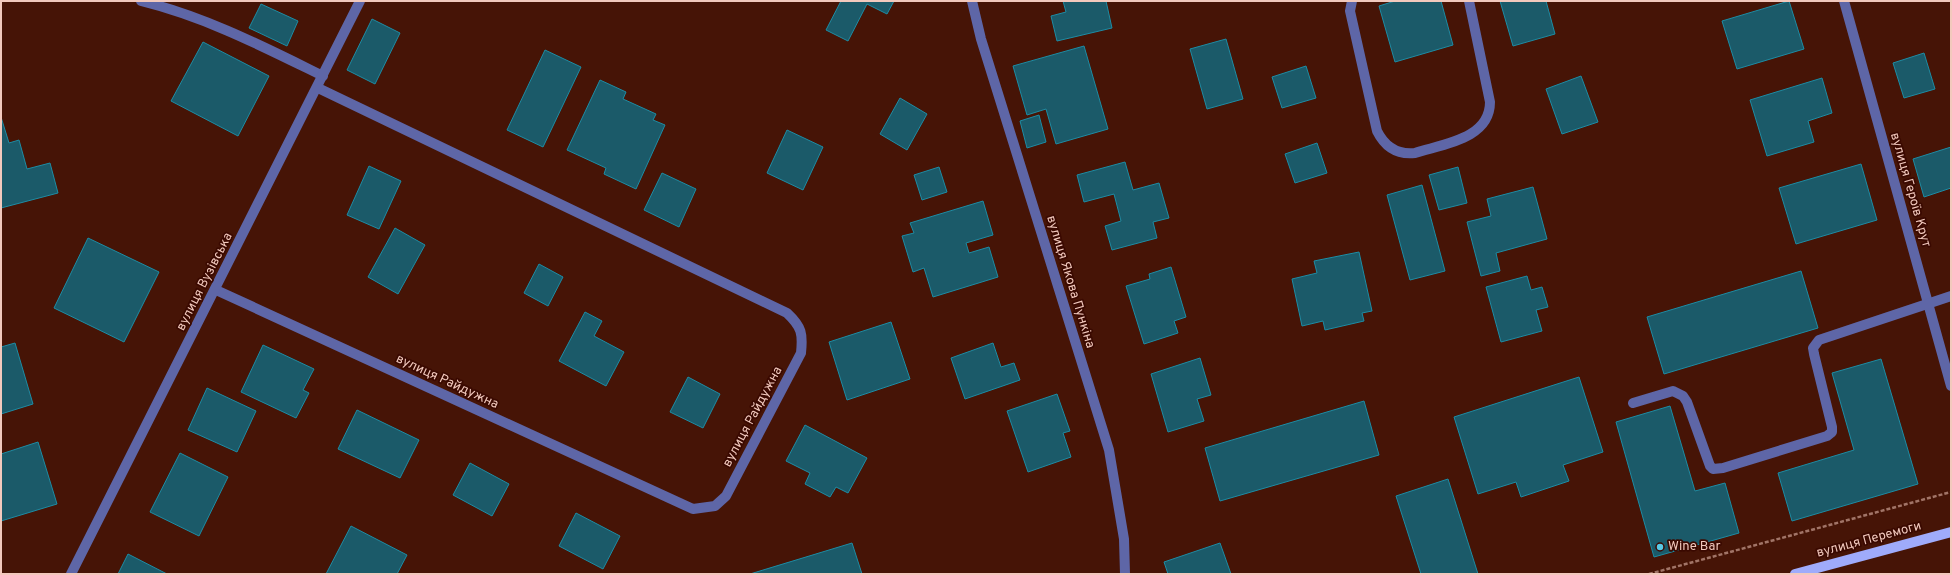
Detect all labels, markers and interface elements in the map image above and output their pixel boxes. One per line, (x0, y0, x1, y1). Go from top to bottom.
street label: вулиця Героїв Крут (1886, 131, 1934, 249)
street label: вулиця Якова Пункіна (1042, 214, 1098, 350)
street label: вулиця Вузівська (173, 230, 237, 334)
street label: вулиця Райдужна (393, 351, 501, 413)
street label: вулиця Райдужна (720, 364, 786, 470)
street label: вулиця Перемоги (1815, 518, 1923, 562)
place label: Wine Bar (1668, 539, 1721, 555)
marker: Wine Bar (1655, 542, 1665, 552)

